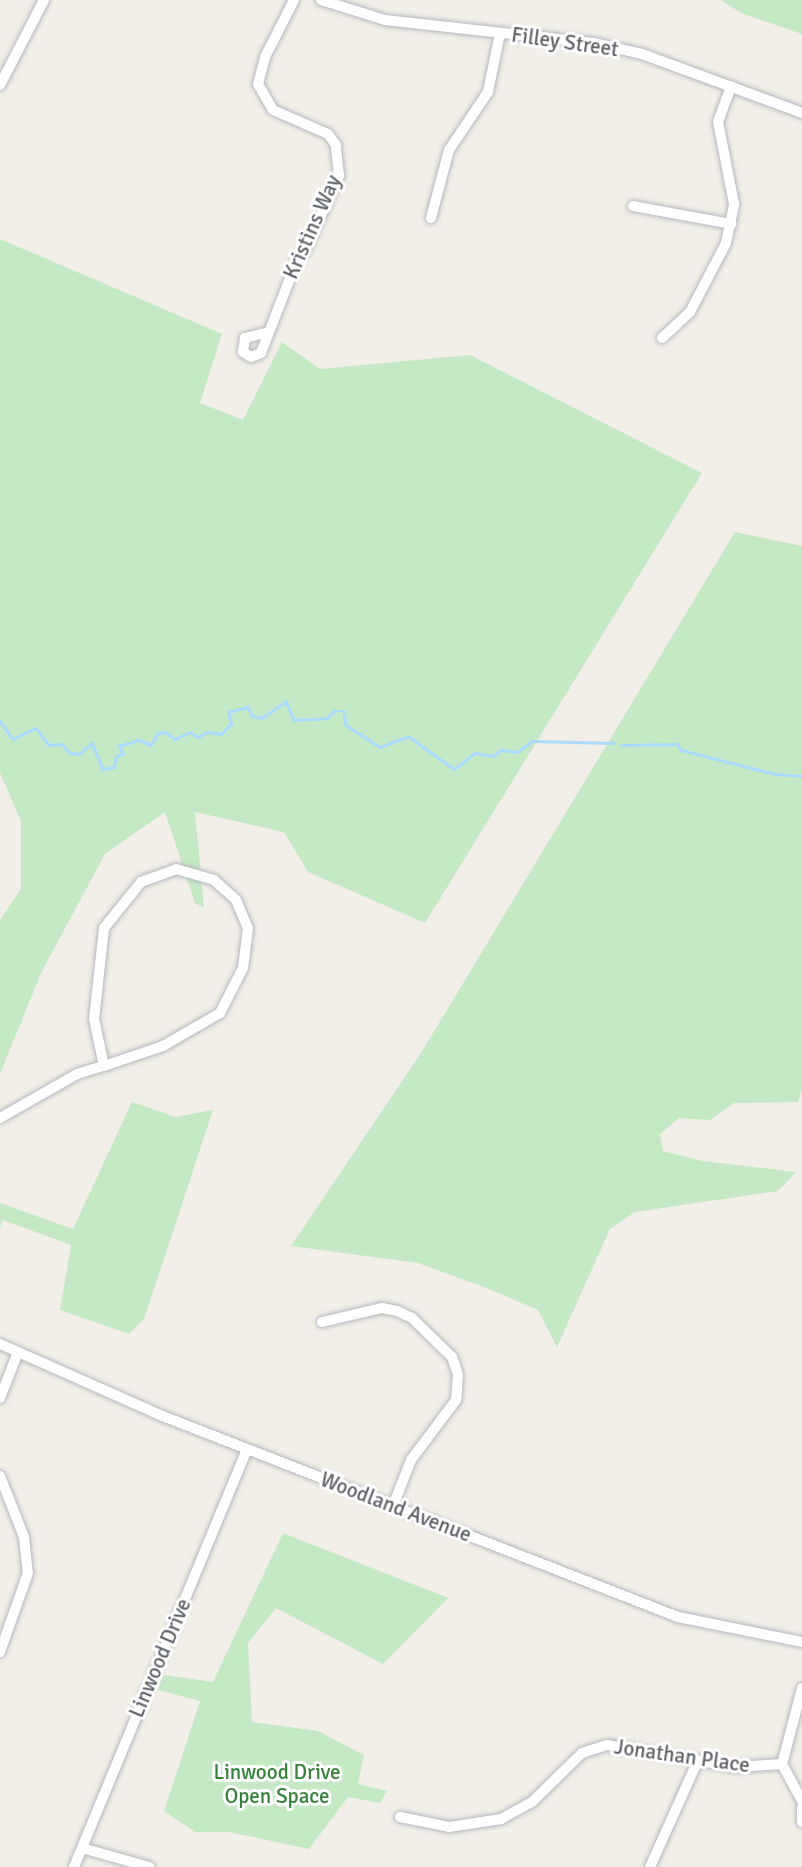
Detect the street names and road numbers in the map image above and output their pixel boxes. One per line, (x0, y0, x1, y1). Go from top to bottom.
street label: Filley Street (510, 22, 620, 62)
street label: Kristins Way (278, 171, 346, 283)
street label: Woodland Avenue (317, 1467, 475, 1547)
street label: Linwood Drive (124, 1595, 196, 1721)
street label: Jonathan Place (613, 1734, 751, 1778)

